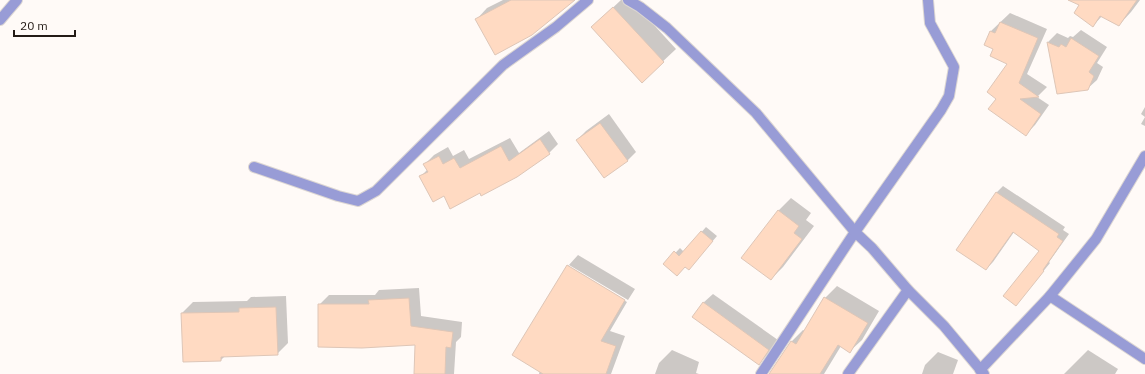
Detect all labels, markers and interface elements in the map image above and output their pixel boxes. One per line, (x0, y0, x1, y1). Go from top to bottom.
scale bar (14, 12, 75, 38)
text: 20 m (20, 18, 48, 33)

